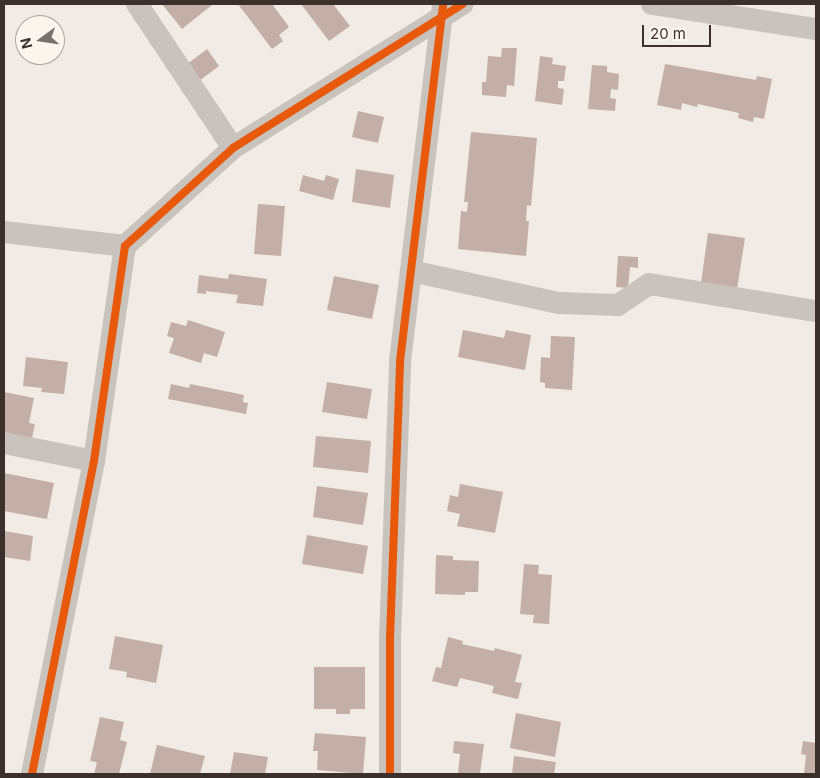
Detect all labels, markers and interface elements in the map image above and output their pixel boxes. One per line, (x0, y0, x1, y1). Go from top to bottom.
north arrow (15, 15, 65, 65)
scale bar (645, 15, 714, 47)
text: 20 m (650, 24, 686, 43)
text: N (16, 36, 35, 51)

